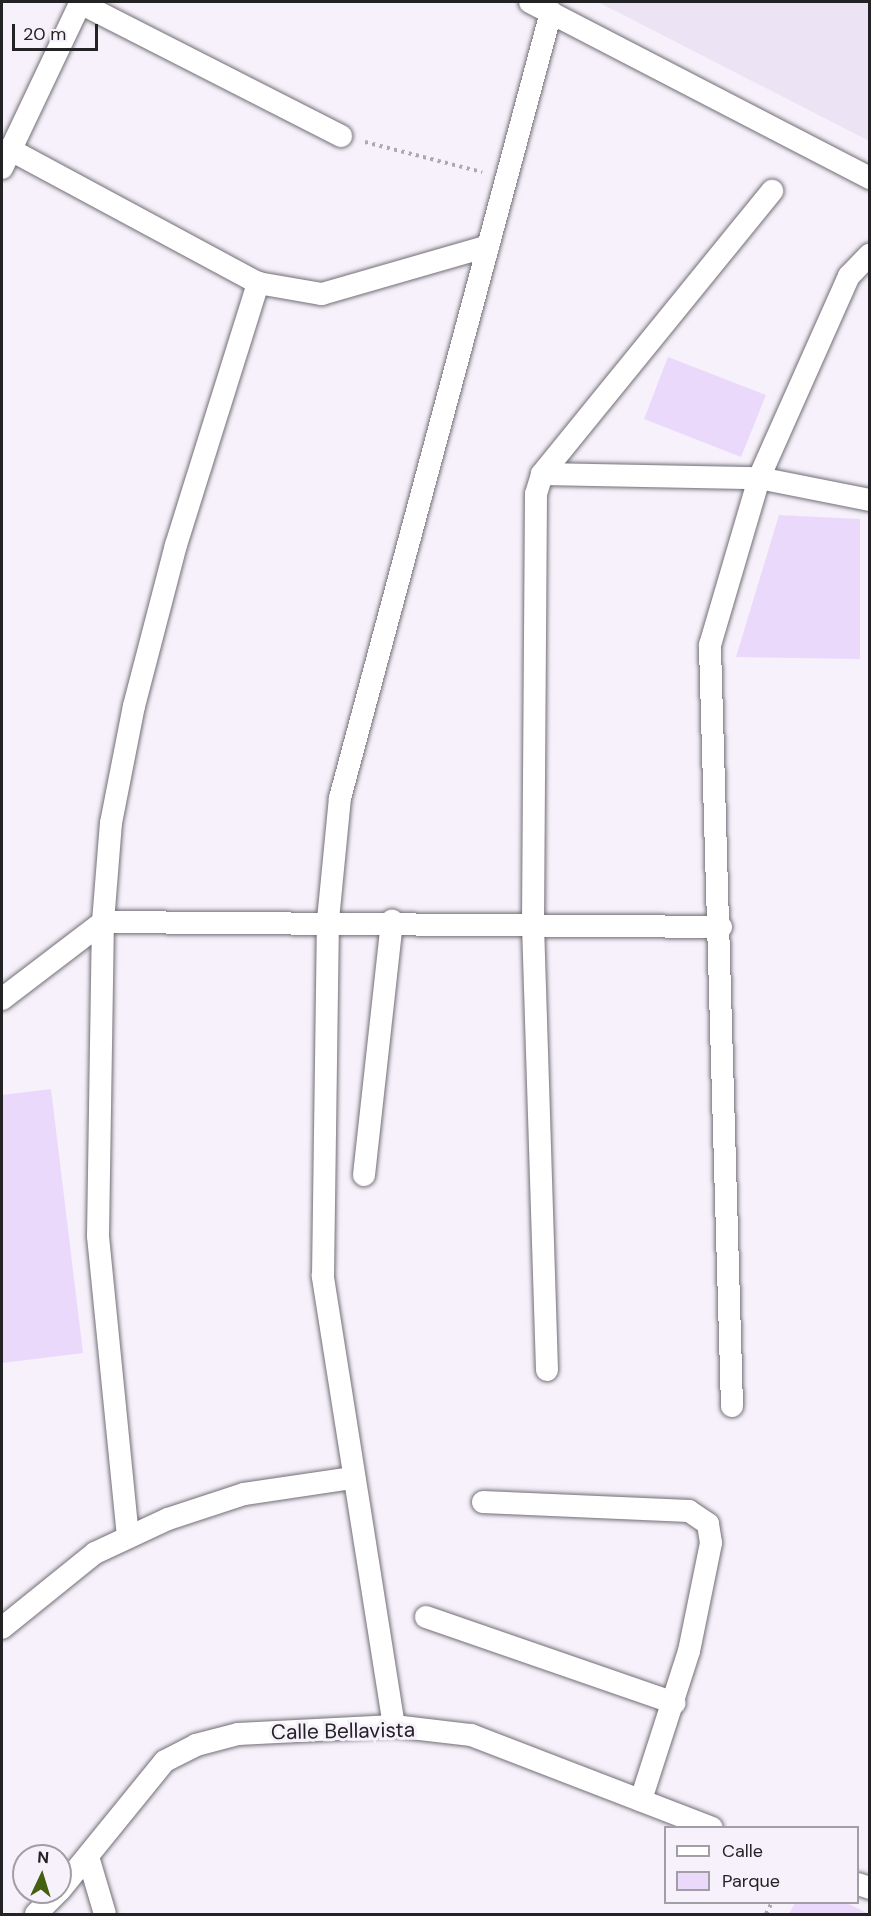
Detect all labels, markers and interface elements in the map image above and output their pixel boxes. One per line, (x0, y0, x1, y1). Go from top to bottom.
scale bar (15, 12, 100, 50)
text: 20 m (23, 22, 66, 46)
street label: Calle Bellavista (271, 1717, 415, 1745)
legend (664, 1826, 859, 1904)
text: Calle (722, 1839, 763, 1863)
north arrow (12, 1844, 72, 1904)
text: N (37, 1847, 50, 1868)
text: Parque (722, 1869, 780, 1893)

